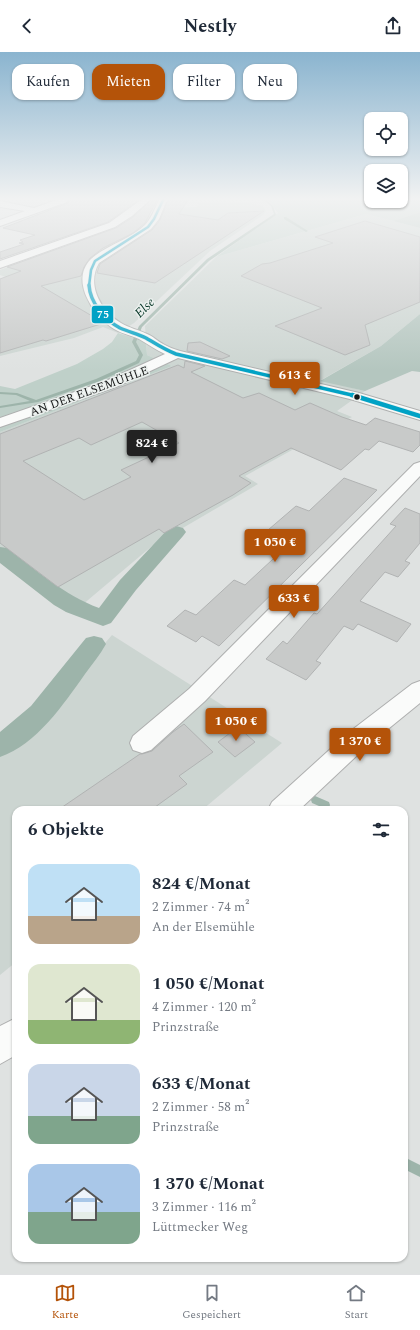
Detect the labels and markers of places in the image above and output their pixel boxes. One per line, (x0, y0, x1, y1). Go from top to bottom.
pin: 613 € (267, 362, 323, 396)
unlabelled marker (352, 392, 362, 402)
pin: 824 € (124, 430, 180, 464)
pin: 1 050 € (238, 529, 312, 563)
pin: 633 € (266, 585, 322, 619)
pin: 1 050 € (199, 708, 273, 742)
pin: 1 370 € (323, 728, 397, 762)

